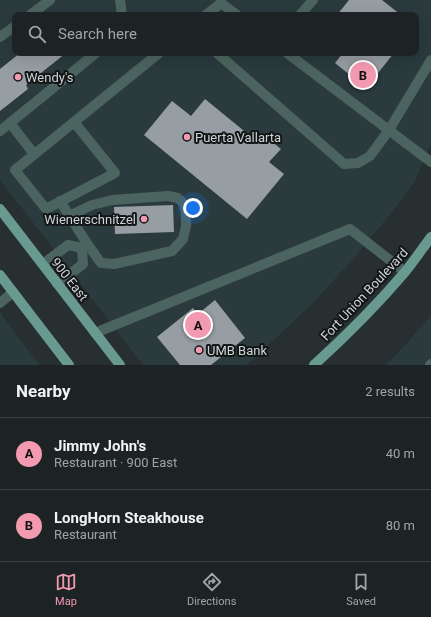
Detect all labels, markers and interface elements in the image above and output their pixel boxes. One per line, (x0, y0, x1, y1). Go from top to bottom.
search box (12, 12, 419, 56)
icon: search (26, 23, 48, 45)
text: Search here (58, 25, 137, 43)
pin: B (350, 60, 376, 90)
place label: Wendy's (26, 70, 74, 85)
marker: Wendy's (13, 72, 23, 82)
place label: Puerta Vallarta (195, 130, 281, 145)
marker: Puerta Vallarta (182, 132, 192, 142)
your location (183, 198, 203, 218)
place label: Wienerschnitzel (44, 212, 136, 227)
marker: Wienerschnitzel (139, 214, 149, 224)
street label: Fort Union Boulevard (318, 245, 411, 344)
street label: 900 East (48, 255, 91, 304)
pin: A (185, 310, 211, 340)
place label: UMB Bank (207, 343, 267, 358)
marker: UMB Bank (194, 345, 204, 355)
text: Nearby (16, 381, 71, 401)
text: 2 results (365, 384, 415, 399)
text: Jimmy John's (54, 437, 146, 455)
text: A (25, 446, 33, 461)
text: 40 m (386, 446, 415, 461)
text: Restaurant · 900 East (54, 455, 177, 470)
text: LongHorn Steakhouse (54, 509, 204, 527)
text: B (25, 518, 33, 533)
text: 80 m (386, 518, 415, 533)
text: Restaurant (54, 527, 117, 542)
tab: Map (55, 571, 77, 608)
tab: Directions (187, 571, 236, 608)
tab: Saved (346, 571, 376, 608)

